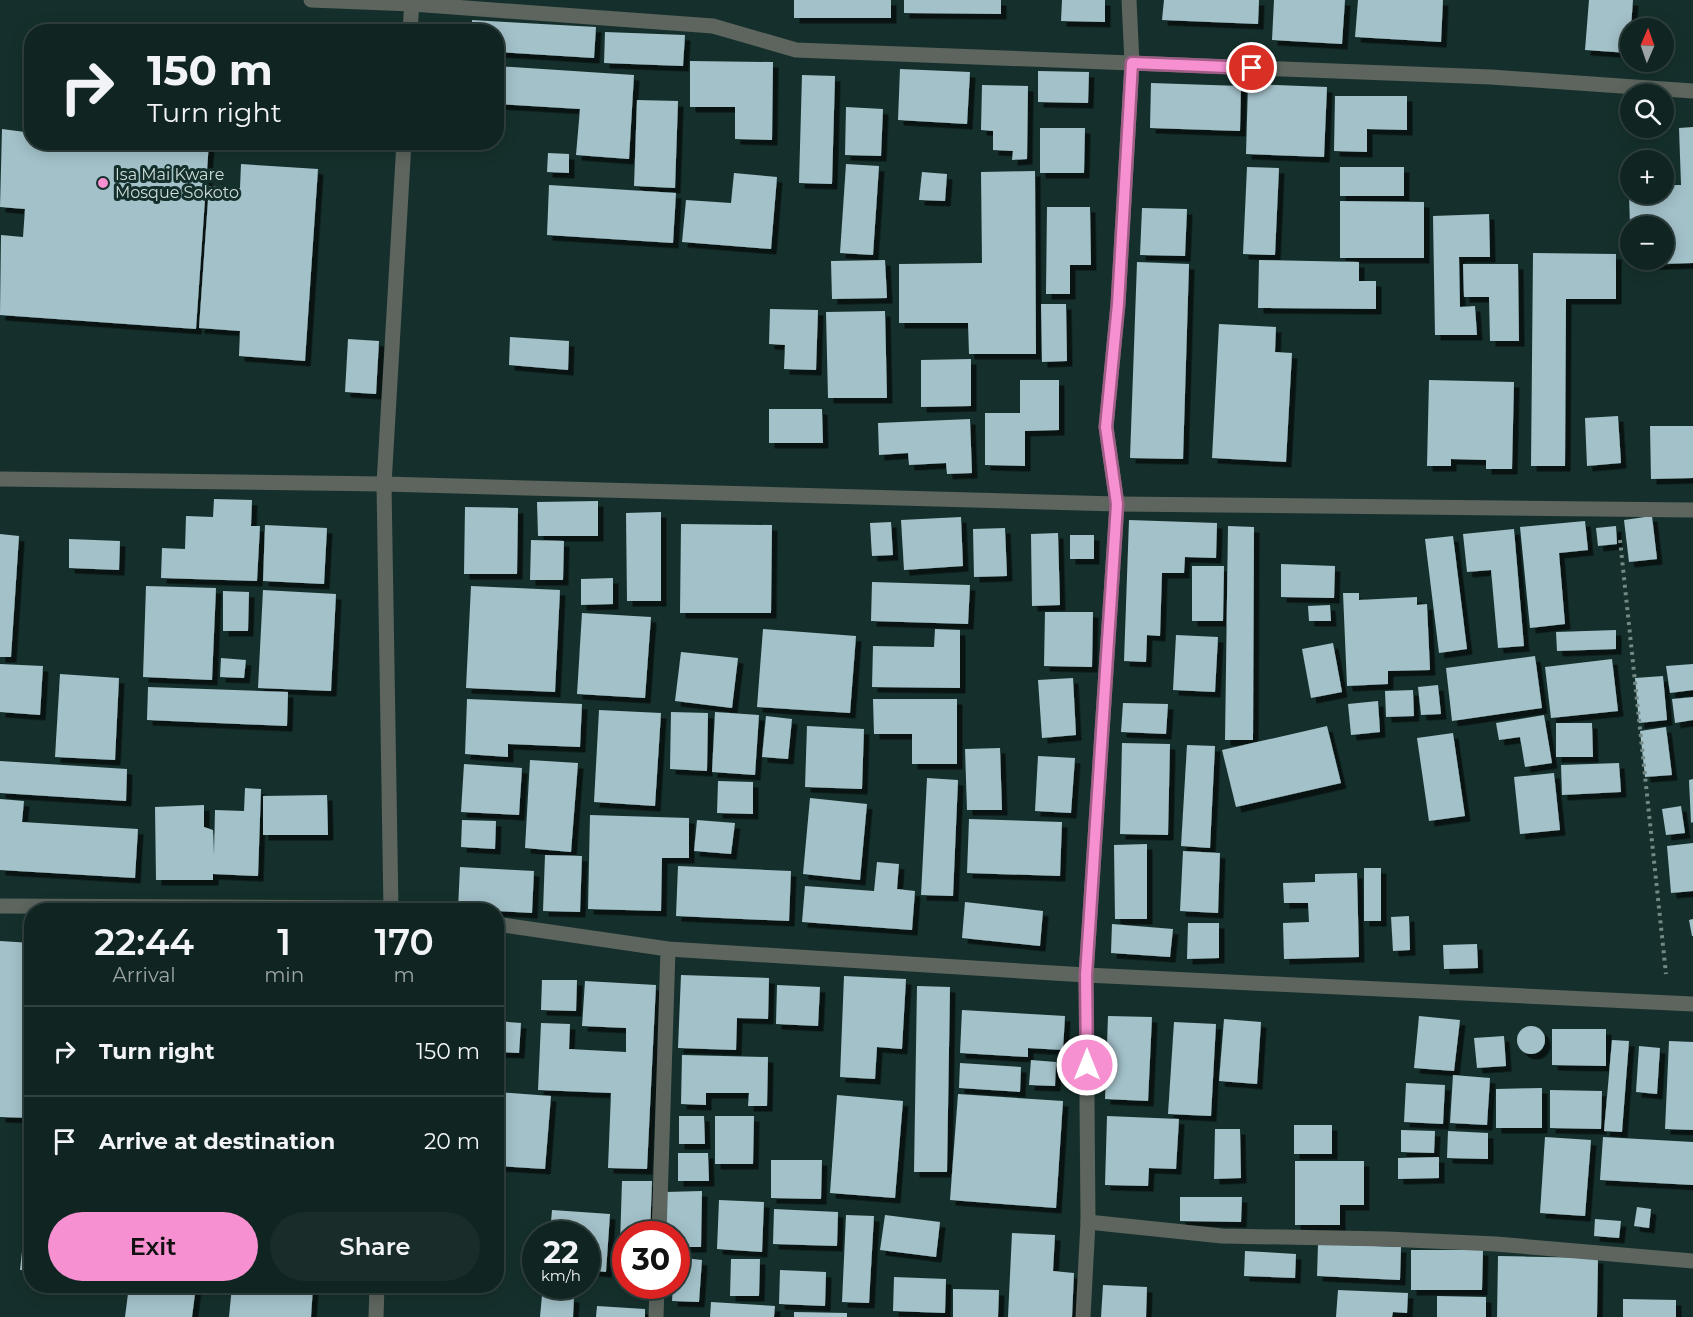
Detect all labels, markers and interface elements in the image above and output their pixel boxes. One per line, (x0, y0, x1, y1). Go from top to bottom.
north arrow (1620, 18, 1674, 72)
map controls (1620, 18, 1674, 270)
pin (1226, 42, 1277, 93)
text: 150 m (147, 44, 273, 96)
icon: right (48, 48, 126, 126)
icon: arrive (1235, 51, 1268, 84)
button: search (1620, 84, 1674, 138)
text: Turn right (147, 96, 282, 129)
button: + (1620, 150, 1674, 204)
place label: Isa Mai Kware Mosque Sokoto (115, 165, 239, 202)
marker: Isa Mai Kware Mosque Sokoto (96, 176, 110, 190)
button: − (1620, 216, 1674, 270)
text: 22:44 (94, 920, 194, 964)
text: 1 (277, 920, 291, 964)
text: 170 (375, 920, 434, 964)
text: Arrival (113, 963, 176, 987)
text: min (264, 963, 304, 987)
text: m (393, 963, 415, 987)
position arrow (1055, 1033, 1119, 1097)
icon: right (48, 1035, 81, 1068)
text: Turn right (99, 1038, 214, 1065)
text: 150 m (416, 1038, 480, 1065)
icon: arrive (48, 1125, 81, 1158)
text: Arrive at destination (99, 1128, 335, 1155)
text: 20 m (424, 1128, 480, 1155)
button: Exit (48, 1212, 258, 1281)
button: Share (270, 1212, 480, 1281)
speed limit sign: 30 (612, 1221, 690, 1299)
text: 22 (543, 1234, 579, 1271)
text: km/h (541, 1266, 581, 1285)

